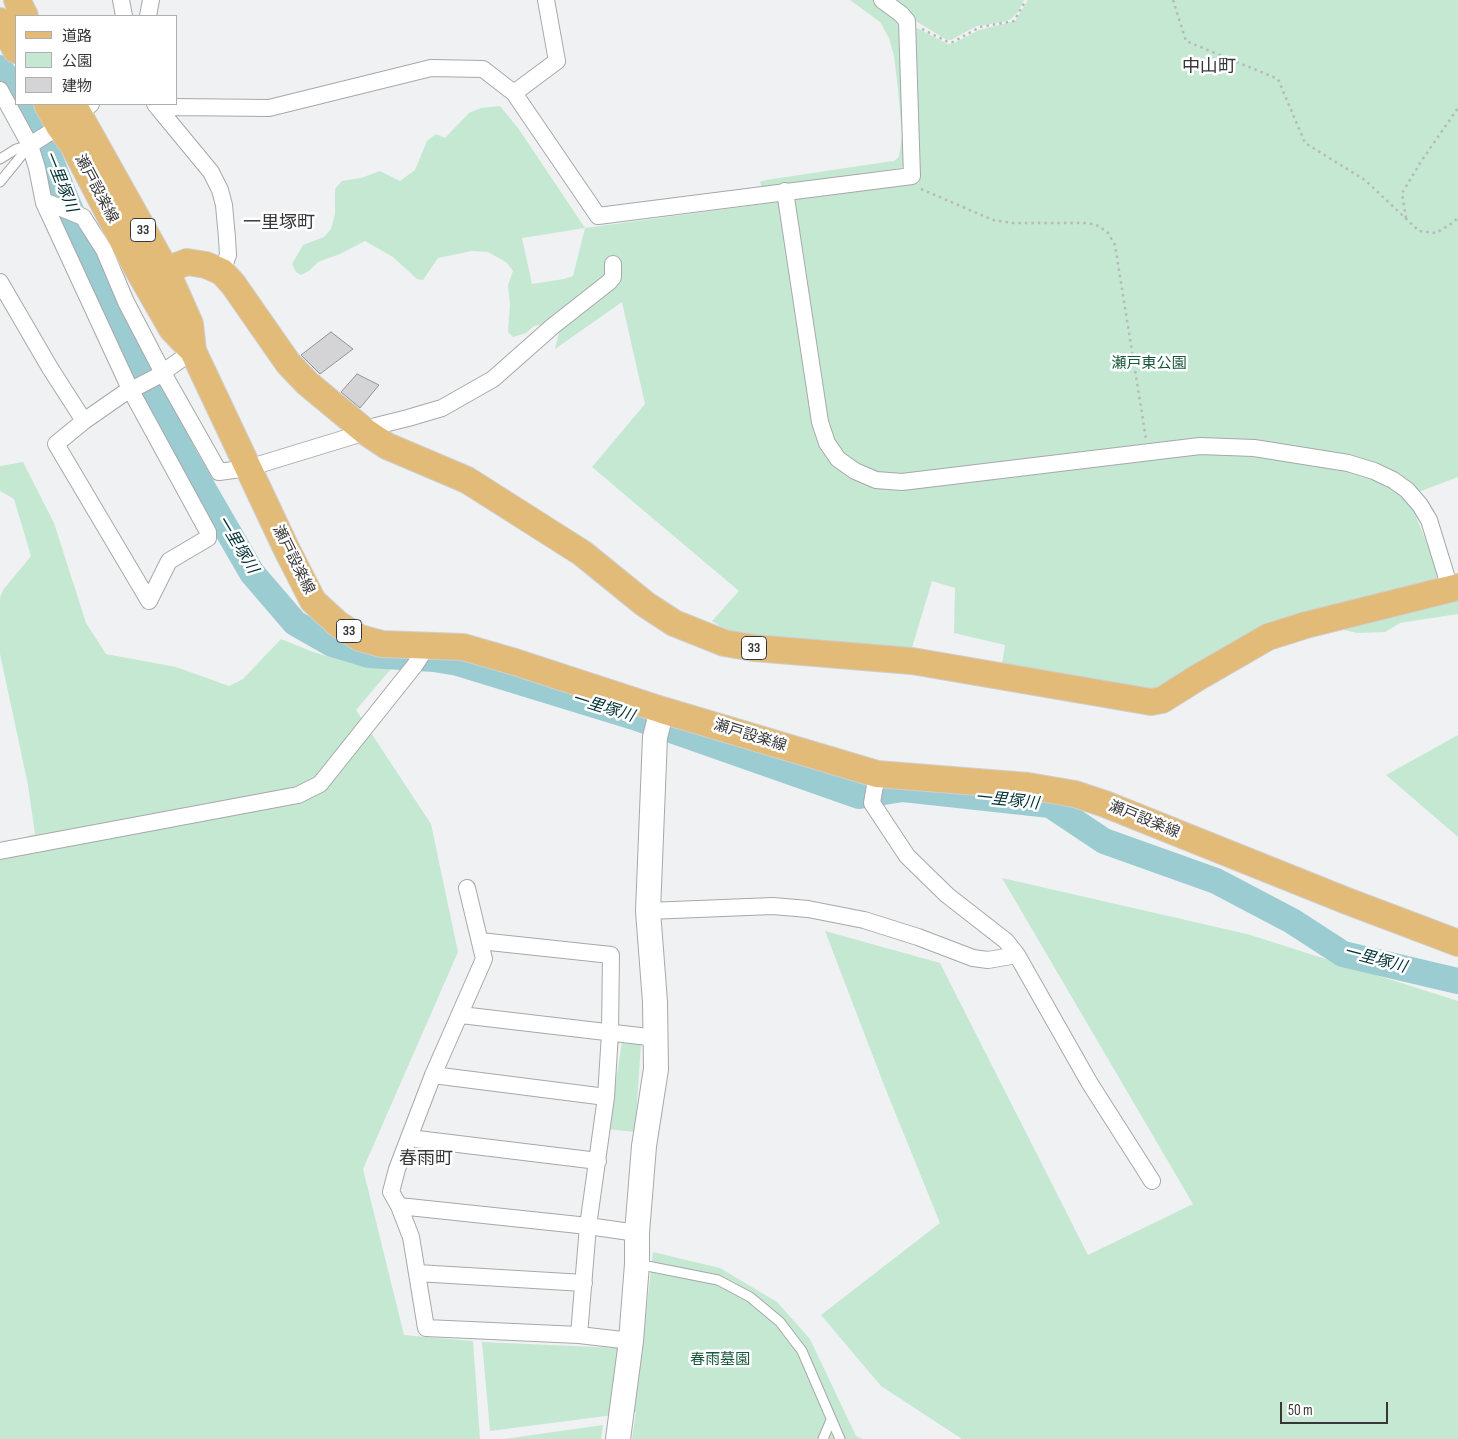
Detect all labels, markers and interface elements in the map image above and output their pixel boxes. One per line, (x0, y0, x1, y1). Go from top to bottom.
legend (15, 15, 178, 105)
text: 道路 (62, 27, 92, 46)
text: 公園 (62, 52, 92, 71)
district label: 中山町 (1182, 56, 1236, 78)
text: 建物 (62, 77, 92, 96)
water label: 一里塚川 (39, 149, 81, 215)
street label: 瀬戸設楽線 (70, 152, 122, 226)
district label: 一里塚町 (243, 212, 315, 234)
road number: 33 (130, 218, 156, 242)
park label: 瀬戸東公園 (1112, 355, 1186, 373)
water label: 一里塚川 (212, 513, 262, 577)
street label: 瀬戸設楽線 (268, 523, 318, 597)
road number: 33 (336, 620, 362, 642)
road number: 33 (742, 636, 766, 660)
water label: 一里塚川 (570, 689, 636, 727)
street label: 瀬戸設楽線 (712, 716, 788, 756)
water label: 一里塚川 (974, 788, 1040, 814)
street label: 瀬戸設楽線 (1106, 798, 1182, 842)
water label: 一里塚川 (1342, 942, 1408, 978)
district label: 春雨町 (399, 1148, 453, 1170)
park label: 春雨墓園 (690, 1351, 750, 1369)
scale bar (1283, 1392, 1390, 1424)
text: 50 m (1288, 1401, 1313, 1420)

